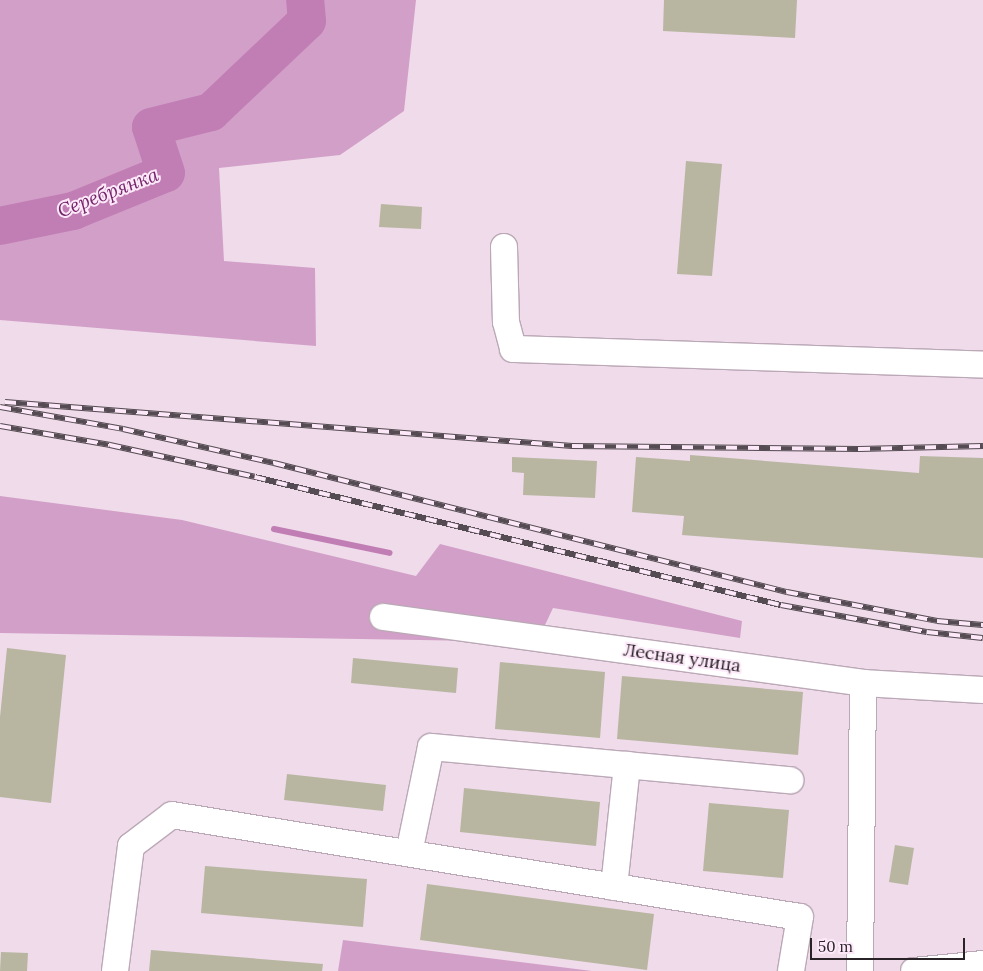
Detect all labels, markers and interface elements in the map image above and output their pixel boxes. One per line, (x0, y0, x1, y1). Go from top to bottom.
water label: Серебрянка (54, 163, 162, 223)
street label: Лесная улица (622, 639, 742, 677)
scale bar (813, 928, 968, 960)
text: 50 m (818, 937, 853, 956)

